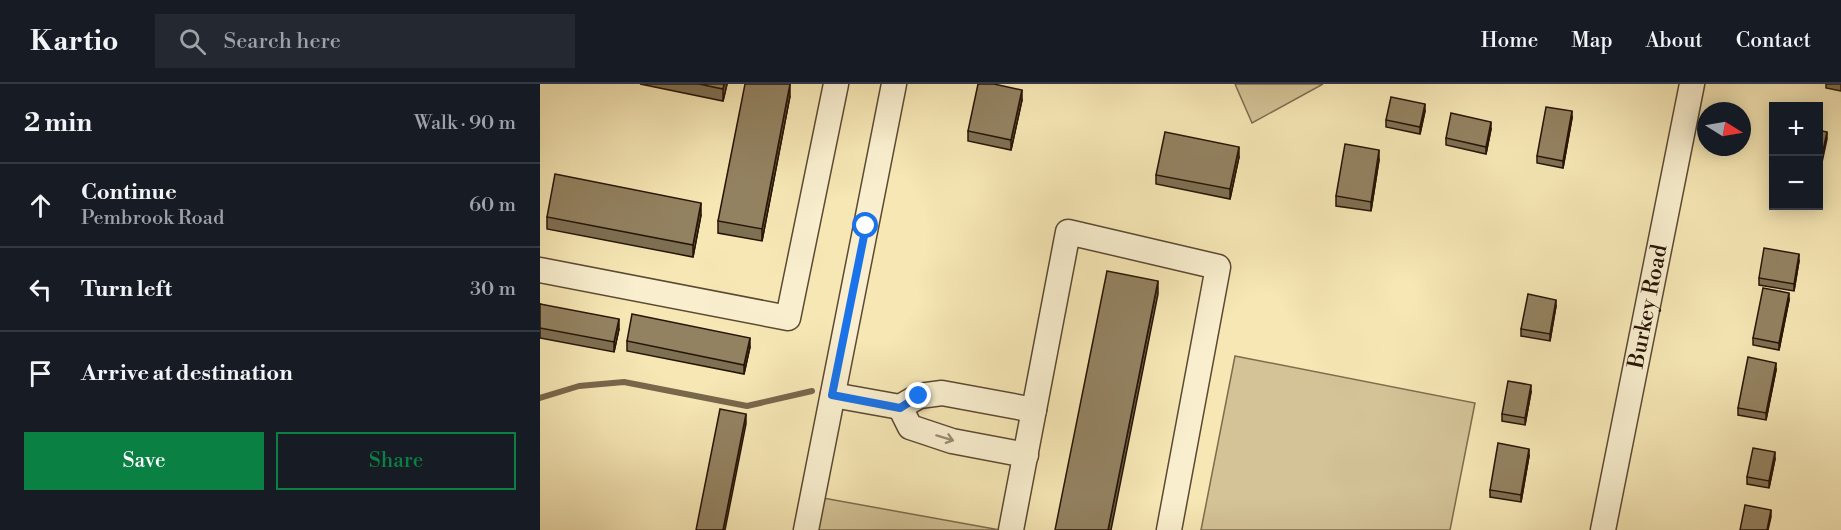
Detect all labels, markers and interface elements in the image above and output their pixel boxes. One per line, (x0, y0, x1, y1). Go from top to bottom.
search box (155, 14, 575, 68)
text: Kartio (30, 24, 119, 59)
icon: search (176, 25, 209, 58)
text: Search here (224, 28, 341, 55)
text: Home (1481, 28, 1538, 54)
text: Map (1571, 28, 1613, 54)
text: About (1646, 28, 1703, 54)
text: Contact (1736, 28, 1811, 54)
north arrow (1697, 102, 1751, 156)
map controls (1769, 102, 1823, 210)
button: + (1769, 102, 1823, 156)
text: 2 min (24, 107, 92, 139)
text: Walk · 90 m (414, 111, 516, 136)
button: − (1769, 156, 1823, 210)
text: Continue (81, 179, 177, 206)
icon: ahead (24, 189, 57, 222)
text: 60 m (469, 193, 516, 218)
text: Pembrook Road (81, 206, 224, 231)
route start (852, 212, 878, 238)
street label: Burkey Road (1622, 242, 1673, 372)
icon: left (24, 273, 57, 306)
text: Turn left (81, 276, 172, 303)
text: 30 m (470, 277, 516, 302)
icon: arrive (24, 357, 57, 390)
text: Arrive at destination (81, 360, 293, 387)
route end (905, 382, 931, 408)
button: Save (24, 432, 264, 490)
button: Share (276, 432, 516, 490)
one-way arrow (935, 434, 954, 445)

